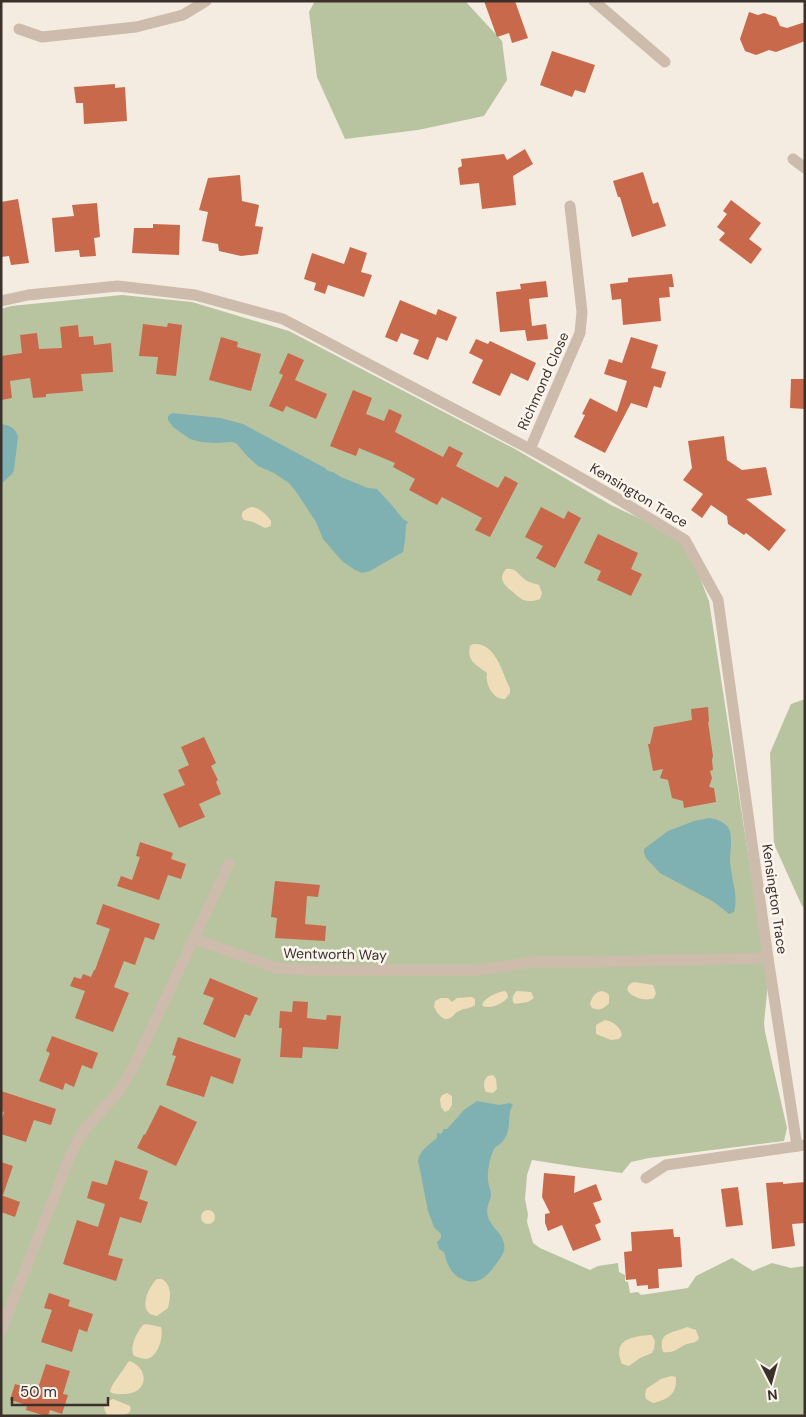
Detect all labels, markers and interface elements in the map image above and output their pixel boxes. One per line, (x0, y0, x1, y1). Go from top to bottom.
street label: Richmond Close (513, 329, 573, 433)
street label: Kensington Trace (587, 459, 691, 531)
street label: Kensington Trace (758, 843, 792, 955)
street label: Wentworth Way (283, 944, 387, 964)
north arrow (746, 1357, 796, 1407)
scale bar (12, 1374, 109, 1406)
text: 50 m (20, 1382, 57, 1402)
text: N (766, 1385, 778, 1404)

